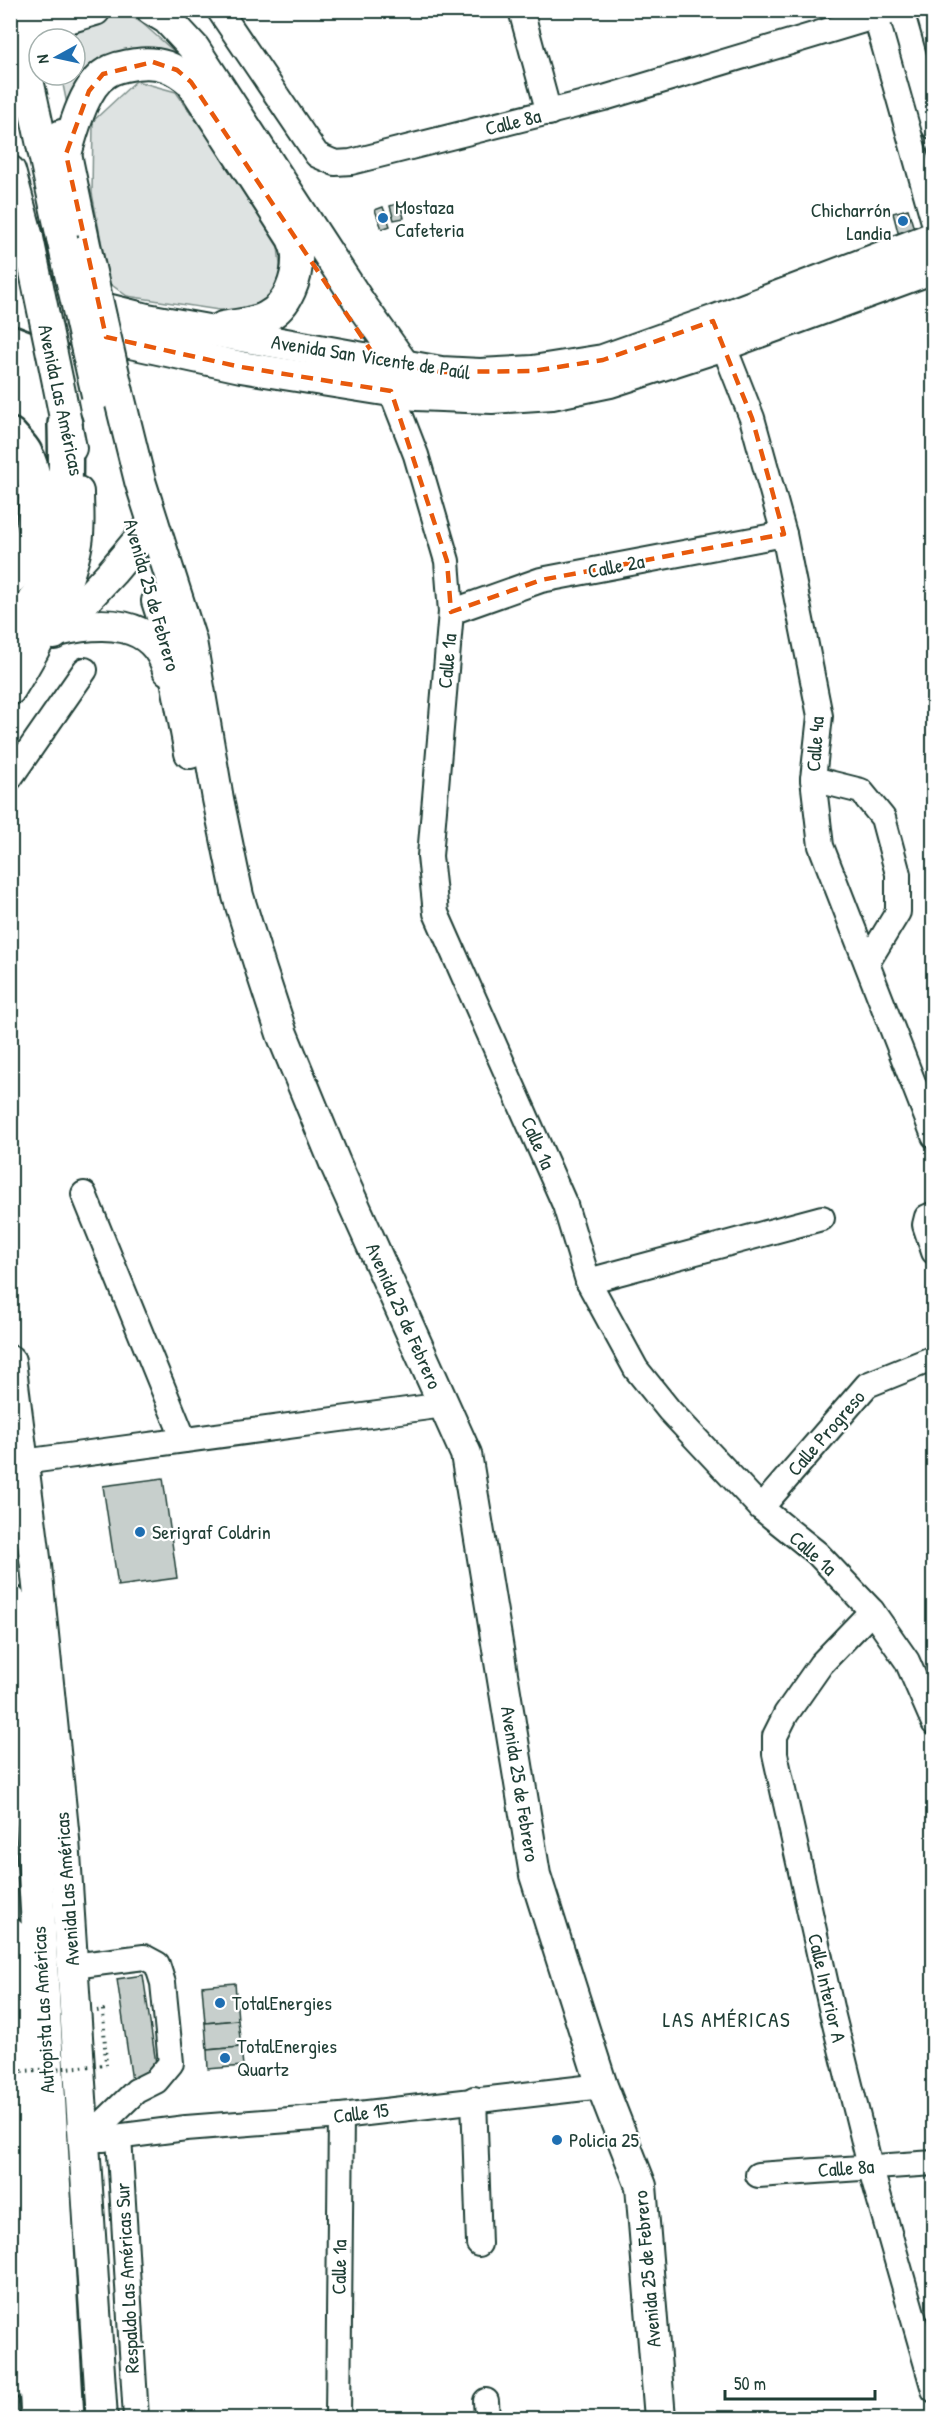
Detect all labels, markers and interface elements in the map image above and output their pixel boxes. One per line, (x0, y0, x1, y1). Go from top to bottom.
north arrow (27, 27, 87, 87)
text: N (31, 53, 54, 65)
street label: Calle 8a (482, 102, 544, 141)
place label: Mostaza Cafeteria (395, 193, 464, 243)
place label: Chicharrón Landia (811, 196, 891, 246)
marker: Mostaza Cafeteria (376, 211, 390, 225)
marker: Chicharrón Landia (896, 214, 910, 228)
street label: Avenida Las Américas (32, 322, 91, 478)
street label: Avenida San Vicente de Paúl (270, 327, 473, 386)
street label: Avenida 25 de Febrero (118, 515, 187, 674)
street label: Calle 2a (585, 547, 647, 584)
street label: Calle 1a (431, 632, 462, 690)
street label: Calle 4a (799, 715, 830, 773)
street label: Calle 1a (515, 1112, 562, 1174)
street label: Avenida 25 de Febrero (360, 1238, 449, 1393)
street label: Calle Progreso (781, 1384, 870, 1481)
place label: Serigraf Coldrin (152, 1518, 271, 1545)
street label: Calle 1a (784, 1524, 843, 1581)
marker: Serigraf Coldrin (133, 1525, 147, 1539)
street label: Avenida 25 de Febrero (495, 1704, 546, 1864)
street label: Avenida Las Américas (48, 1811, 85, 1967)
street label: Autopista Las Américas (25, 1926, 60, 2094)
street label: Calle Interior A (802, 1931, 853, 2045)
place label: TotalEnergies (232, 1989, 332, 2016)
marker: TotalEnergies (213, 1996, 227, 2010)
district label: LAS AMÉRICAS (663, 2005, 791, 2034)
place label: TotalEnergies Quartz (237, 2032, 337, 2082)
marker: TotalEnergies Quartz (218, 2051, 232, 2065)
street label: Calle 15 (332, 2096, 391, 2129)
place label: Policia 25 (569, 2126, 640, 2153)
marker: Policia 25 (550, 2133, 564, 2147)
street label: Calle 8a (817, 2152, 875, 2183)
street label: Respaldo Las Américas Sur (108, 2182, 145, 2374)
street label: Avenida 25 de Febrero (626, 2189, 667, 2349)
street label: Calle 1a (325, 2239, 352, 2295)
scale bar (725, 2363, 875, 2401)
text: 50 m (734, 2371, 766, 2396)

